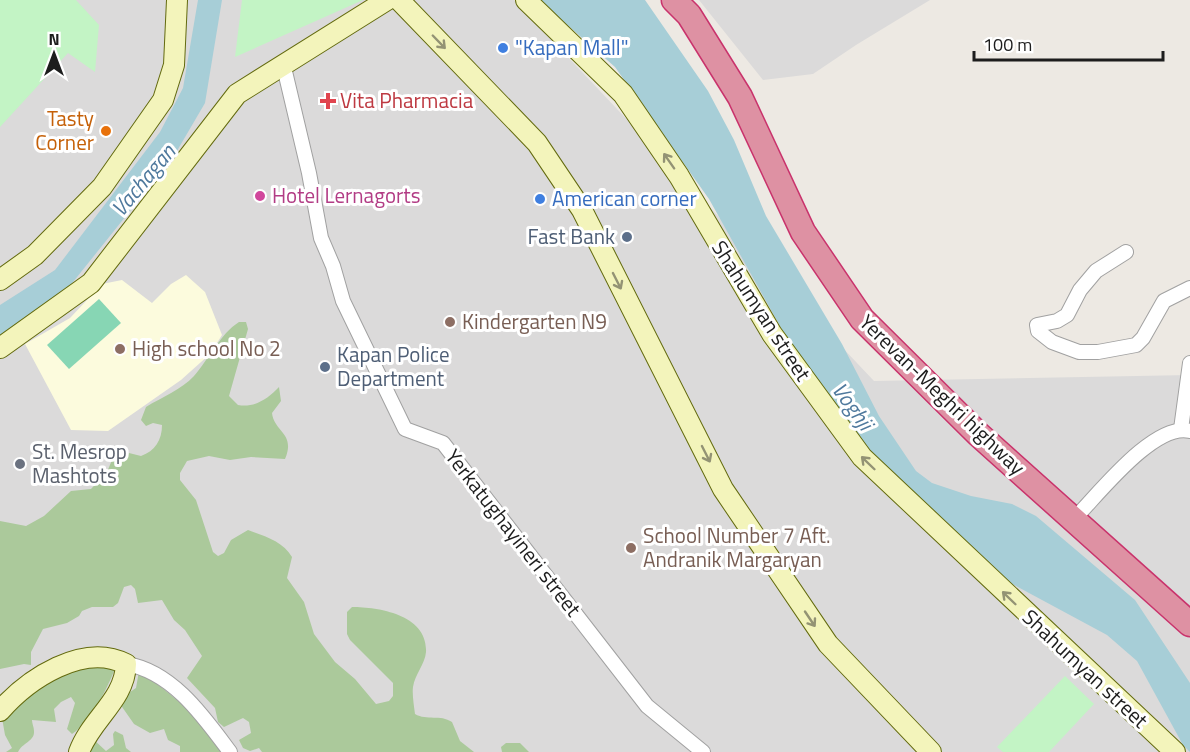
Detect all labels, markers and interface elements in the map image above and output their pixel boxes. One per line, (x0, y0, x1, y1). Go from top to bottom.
north arrow (24, 24, 84, 84)
scale bar (974, 24, 1163, 62)
text: N (48, 27, 60, 51)
place label: "Kapan Mall" (515, 31, 628, 63)
text: 100 m (983, 31, 1032, 58)
one-way arrow (432, 35, 447, 50)
marker: "Kapan Mall" (496, 41, 510, 55)
place label: Vita Pharmacia (340, 84, 474, 116)
marker: Vita Pharmacia (321, 94, 335, 108)
place label: Tasty Corner (35, 102, 94, 158)
marker: Tasty Corner (99, 124, 113, 138)
water label: Vachagan (103, 136, 184, 224)
one-way arrow (663, 153, 675, 169)
place label: Hotel Lernagorts (272, 179, 420, 211)
place label: American corner (552, 182, 697, 214)
marker: Hotel Lernagorts (253, 189, 267, 203)
marker: American corner (533, 192, 547, 206)
place label: Fast Bank (528, 220, 615, 252)
marker: Fast Bank (620, 230, 634, 244)
street label: Shahumyan street (704, 234, 820, 388)
one-way arrow (612, 271, 623, 289)
place label: Kindergarten N9 (462, 305, 607, 337)
street label: Yerevan-Meghri highway (853, 306, 1033, 482)
marker: Kindergarten N9 (443, 315, 457, 329)
place label: High school No 2 (132, 332, 281, 364)
place label: Kapan Police Department (337, 338, 450, 394)
marker: High school No 2 (113, 342, 127, 356)
marker: Kapan Police Department (318, 360, 332, 374)
water label: Voghji (824, 375, 884, 439)
place label: St. Mesrop Mashtots (32, 435, 127, 491)
street label: Yerkatughayineri street (438, 442, 590, 624)
one-way arrow (700, 445, 712, 463)
one-way arrow (861, 456, 876, 470)
marker: St. Mesrop Mashtots (13, 457, 27, 471)
place label: School Number 7 Aft. Andranik Margaryan (643, 519, 831, 575)
marker: School Number 7 Aft. Andranik Margaryan (624, 541, 638, 555)
one-way arrow (1002, 590, 1017, 605)
street label: Shahumyan street (1015, 601, 1156, 736)
one-way arrow (804, 610, 817, 627)

